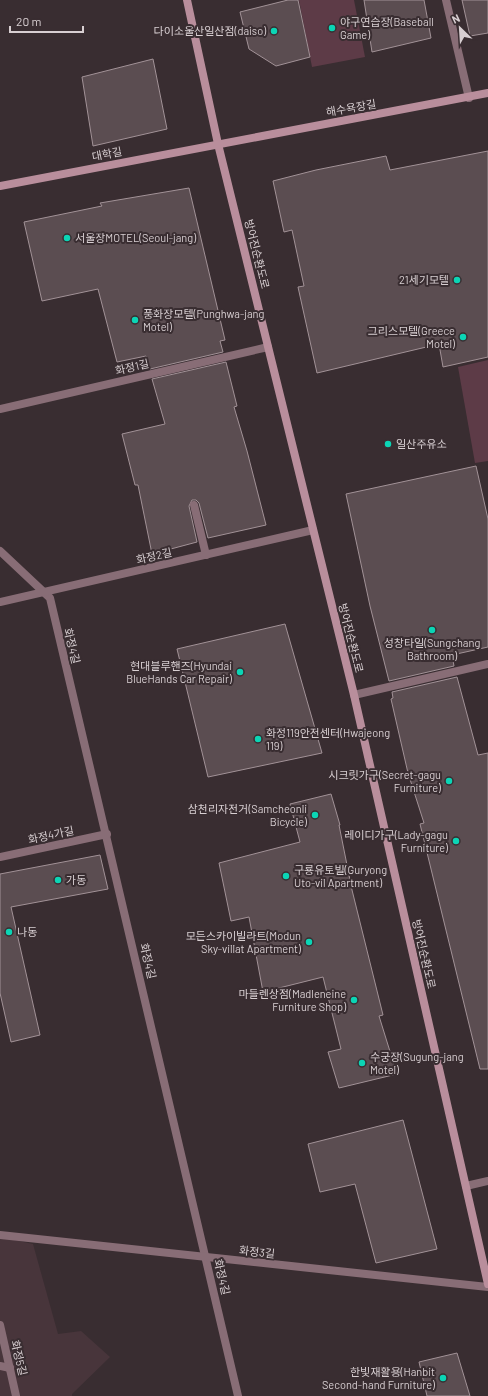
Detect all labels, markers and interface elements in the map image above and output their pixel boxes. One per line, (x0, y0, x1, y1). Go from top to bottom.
scale bar (10, 8, 83, 34)
north arrow (440, 8, 480, 48)
text: N (449, 11, 462, 26)
text: 20 m (16, 14, 42, 28)
place label: 야구연습장(Baseball Game) (340, 15, 434, 41)
marker: 야구연습장(Baseball Game) (327, 23, 337, 33)
place label: 다이소울산일산점(daiso) (154, 24, 266, 37)
marker: 다이소울산일산점(daiso) (269, 26, 279, 36)
street label: 해수욕장길 (325, 97, 377, 118)
street label: 대학길 (91, 144, 123, 163)
street label: 방어진순환도로 (243, 218, 272, 290)
place label: 서울장MOTEL(Seoul-jang) (75, 231, 196, 244)
marker: 서울장MOTEL(Seoul-jang) (62, 233, 72, 243)
place label: 21세기모텔 (399, 273, 449, 286)
marker: 21세기모텔 (452, 275, 462, 285)
place label: 풍화장모텔(Punghwa-jang Motel) (143, 307, 265, 333)
marker: 풍화장모텔(Punghwa-jang Motel) (130, 315, 140, 325)
place label: 그리스모텔(Greece Motel) (368, 324, 455, 350)
marker: 그리스모텔(Greece Motel) (458, 332, 468, 342)
street label: 화정1길 (114, 356, 150, 377)
place label: 일산주유소 (396, 437, 447, 450)
marker: 일산주유소 (383, 439, 393, 449)
street label: 화정2길 (135, 545, 173, 566)
street label: 방어진순환도로 (337, 602, 366, 674)
marker: 성창타일(Sungchang Bathroom) (427, 625, 437, 635)
street label: 화정4길 (62, 627, 83, 665)
place label: 성창타일(Sungchang Bathroom) (384, 636, 480, 662)
place label: 현대블루핸즈(Hyundai BlueHands Car Repair) (126, 659, 232, 685)
marker: 현대블루핸즈(Hyundai BlueHands Car Repair) (235, 667, 245, 677)
place label: 화정119안전센터(Hwajeong 119) (266, 726, 390, 752)
marker: 화정119안전센터(Hwajeong 119) (253, 734, 263, 744)
place label: 시크릿가구(Secret-gagu Furniture) (328, 768, 441, 794)
marker: 시크릿가구(Secret-gagu Furniture) (444, 776, 454, 786)
place label: 삼천리자전거(Samcheonli Bicycle) (188, 802, 307, 828)
marker: 삼천리자전거(Samcheonli Bicycle) (310, 810, 320, 820)
street label: 화정4가길 (27, 823, 75, 846)
place label: 레이디가구(Lady-gagu Furniture) (344, 828, 448, 854)
marker: 레이디가구(Lady-gagu Furniture) (451, 836, 461, 846)
place label: 구룡유토빌(Guryong Uto-vil Apartment) (294, 863, 387, 889)
marker: 구룡유토빌(Guryong Uto-vil Apartment) (281, 871, 291, 881)
place label: 가동 (66, 873, 86, 886)
marker: 가동 (53, 875, 63, 885)
street label: 방어진순환도로 (410, 918, 439, 990)
place label: 나동 (17, 925, 37, 938)
marker: 나동 (4, 927, 14, 937)
place label: 모든스카이빌라트(Modun Sky-villat Apartment) (185, 929, 301, 955)
marker: 모든스카이빌라트(Modun Sky-villat Apartment) (304, 937, 314, 947)
street label: 화정4길 (138, 942, 159, 980)
place label: 마들렌상점(Madleneine Furniture Shop) (238, 987, 346, 1013)
marker: 마들렌상점(Madleneine Furniture Shop) (349, 995, 359, 1005)
place label: 수궁장(Sugung-jang Motel) (370, 1050, 464, 1076)
marker: 수궁장(Sugung-jang Motel) (357, 1058, 367, 1068)
street label: 화정3길 (238, 1243, 276, 1260)
street label: 화정4길 (212, 1258, 233, 1296)
street label: 화정5길 (9, 1339, 30, 1377)
place label: 한빛재활용(Hanbit Second-hand Furniture) (322, 1365, 435, 1391)
marker: 한빛재활용(Hanbit Second-hand Furniture) (438, 1373, 448, 1383)

